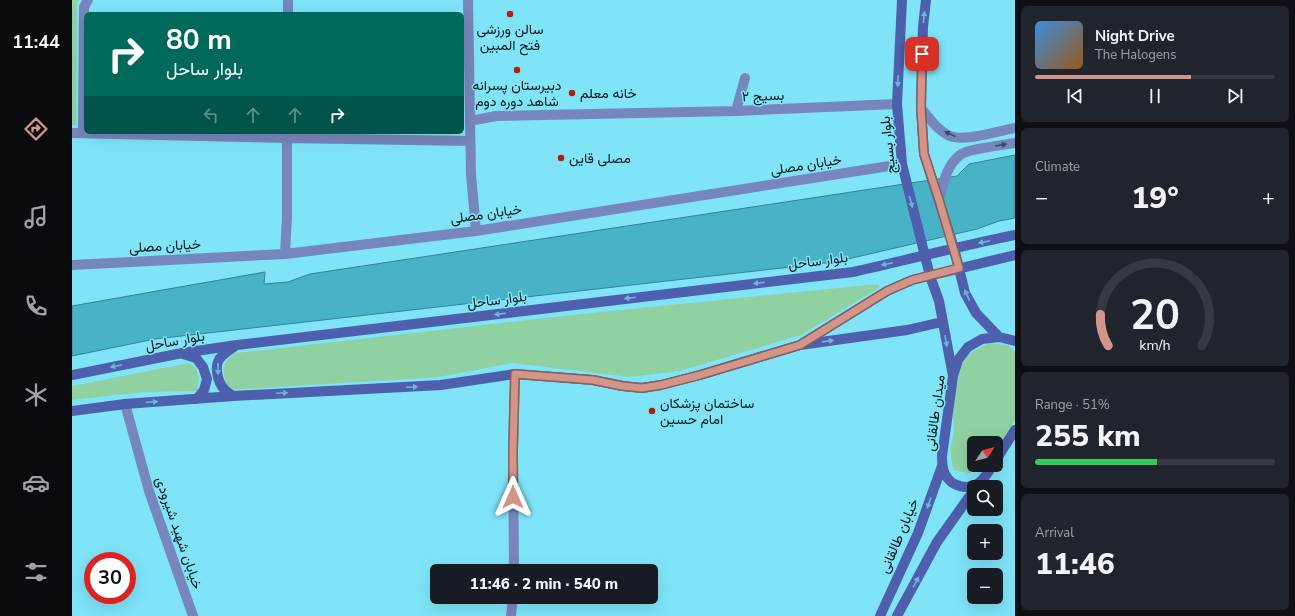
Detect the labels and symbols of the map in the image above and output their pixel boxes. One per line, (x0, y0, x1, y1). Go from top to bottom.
marker: سالن ورزشی فتح المبین (505, 9, 515, 19)
one-way arrow (920, 11, 927, 23)
place label: سالن ورزشی فتح المبین (476, 20, 544, 56)
pin (905, 37, 939, 71)
marker: دبیرستان پسرانه شاهد دوره دوم (512, 65, 522, 75)
one-way arrow (895, 75, 902, 87)
place label: دبیرستان پسرانه شاهد دوره دوم (473, 76, 562, 111)
place label: خانه معلم (580, 84, 637, 103)
street label: بسیج ۲ (742, 86, 785, 107)
marker: خانه معلم (567, 88, 577, 98)
street label: بلوار بسیج (876, 115, 901, 175)
one-way arrow (944, 131, 956, 137)
one-way arrow (995, 142, 1008, 148)
place label: مصلی قاین (569, 149, 631, 168)
street label: خیابان مصلی (769, 150, 843, 180)
marker: مصلی قاین (556, 153, 566, 163)
one-way arrow (909, 195, 915, 208)
street label: خیابان مصلی (449, 200, 523, 228)
street label: خیابان مصلی (129, 235, 201, 257)
one-way arrow (978, 239, 991, 245)
street label: بلوار ساحل (787, 248, 849, 274)
one-way arrow (881, 262, 893, 268)
one-way arrow (753, 280, 765, 286)
street label: بلوار ساحل (466, 287, 528, 313)
one-way arrow (964, 289, 970, 301)
one-way arrow (623, 295, 636, 301)
one-way arrow (494, 311, 507, 317)
street label: بلوار ساحل (144, 326, 206, 356)
one-way arrow (943, 334, 949, 347)
one-way arrow (822, 338, 834, 344)
one-way arrow (215, 363, 221, 376)
one-way arrow (109, 364, 122, 370)
street label: میدان طالقانی (920, 374, 950, 452)
one-way arrow (406, 383, 418, 390)
one-way arrow (276, 390, 288, 397)
place label: ساختمان پزشکان امام حسین (660, 394, 754, 429)
one-way arrow (146, 399, 158, 406)
marker: ساختمان پزشکان امام حسین (647, 406, 657, 416)
north arrow (967, 436, 1003, 472)
street label: خیابان شهید شیرودی (151, 474, 207, 592)
position arrow (492, 476, 534, 518)
street label: خیابان طالقانی (875, 496, 923, 576)
one-way arrow (925, 497, 931, 509)
speed limit sign: 30 (84, 552, 136, 604)
one-way arrow (912, 576, 919, 588)

